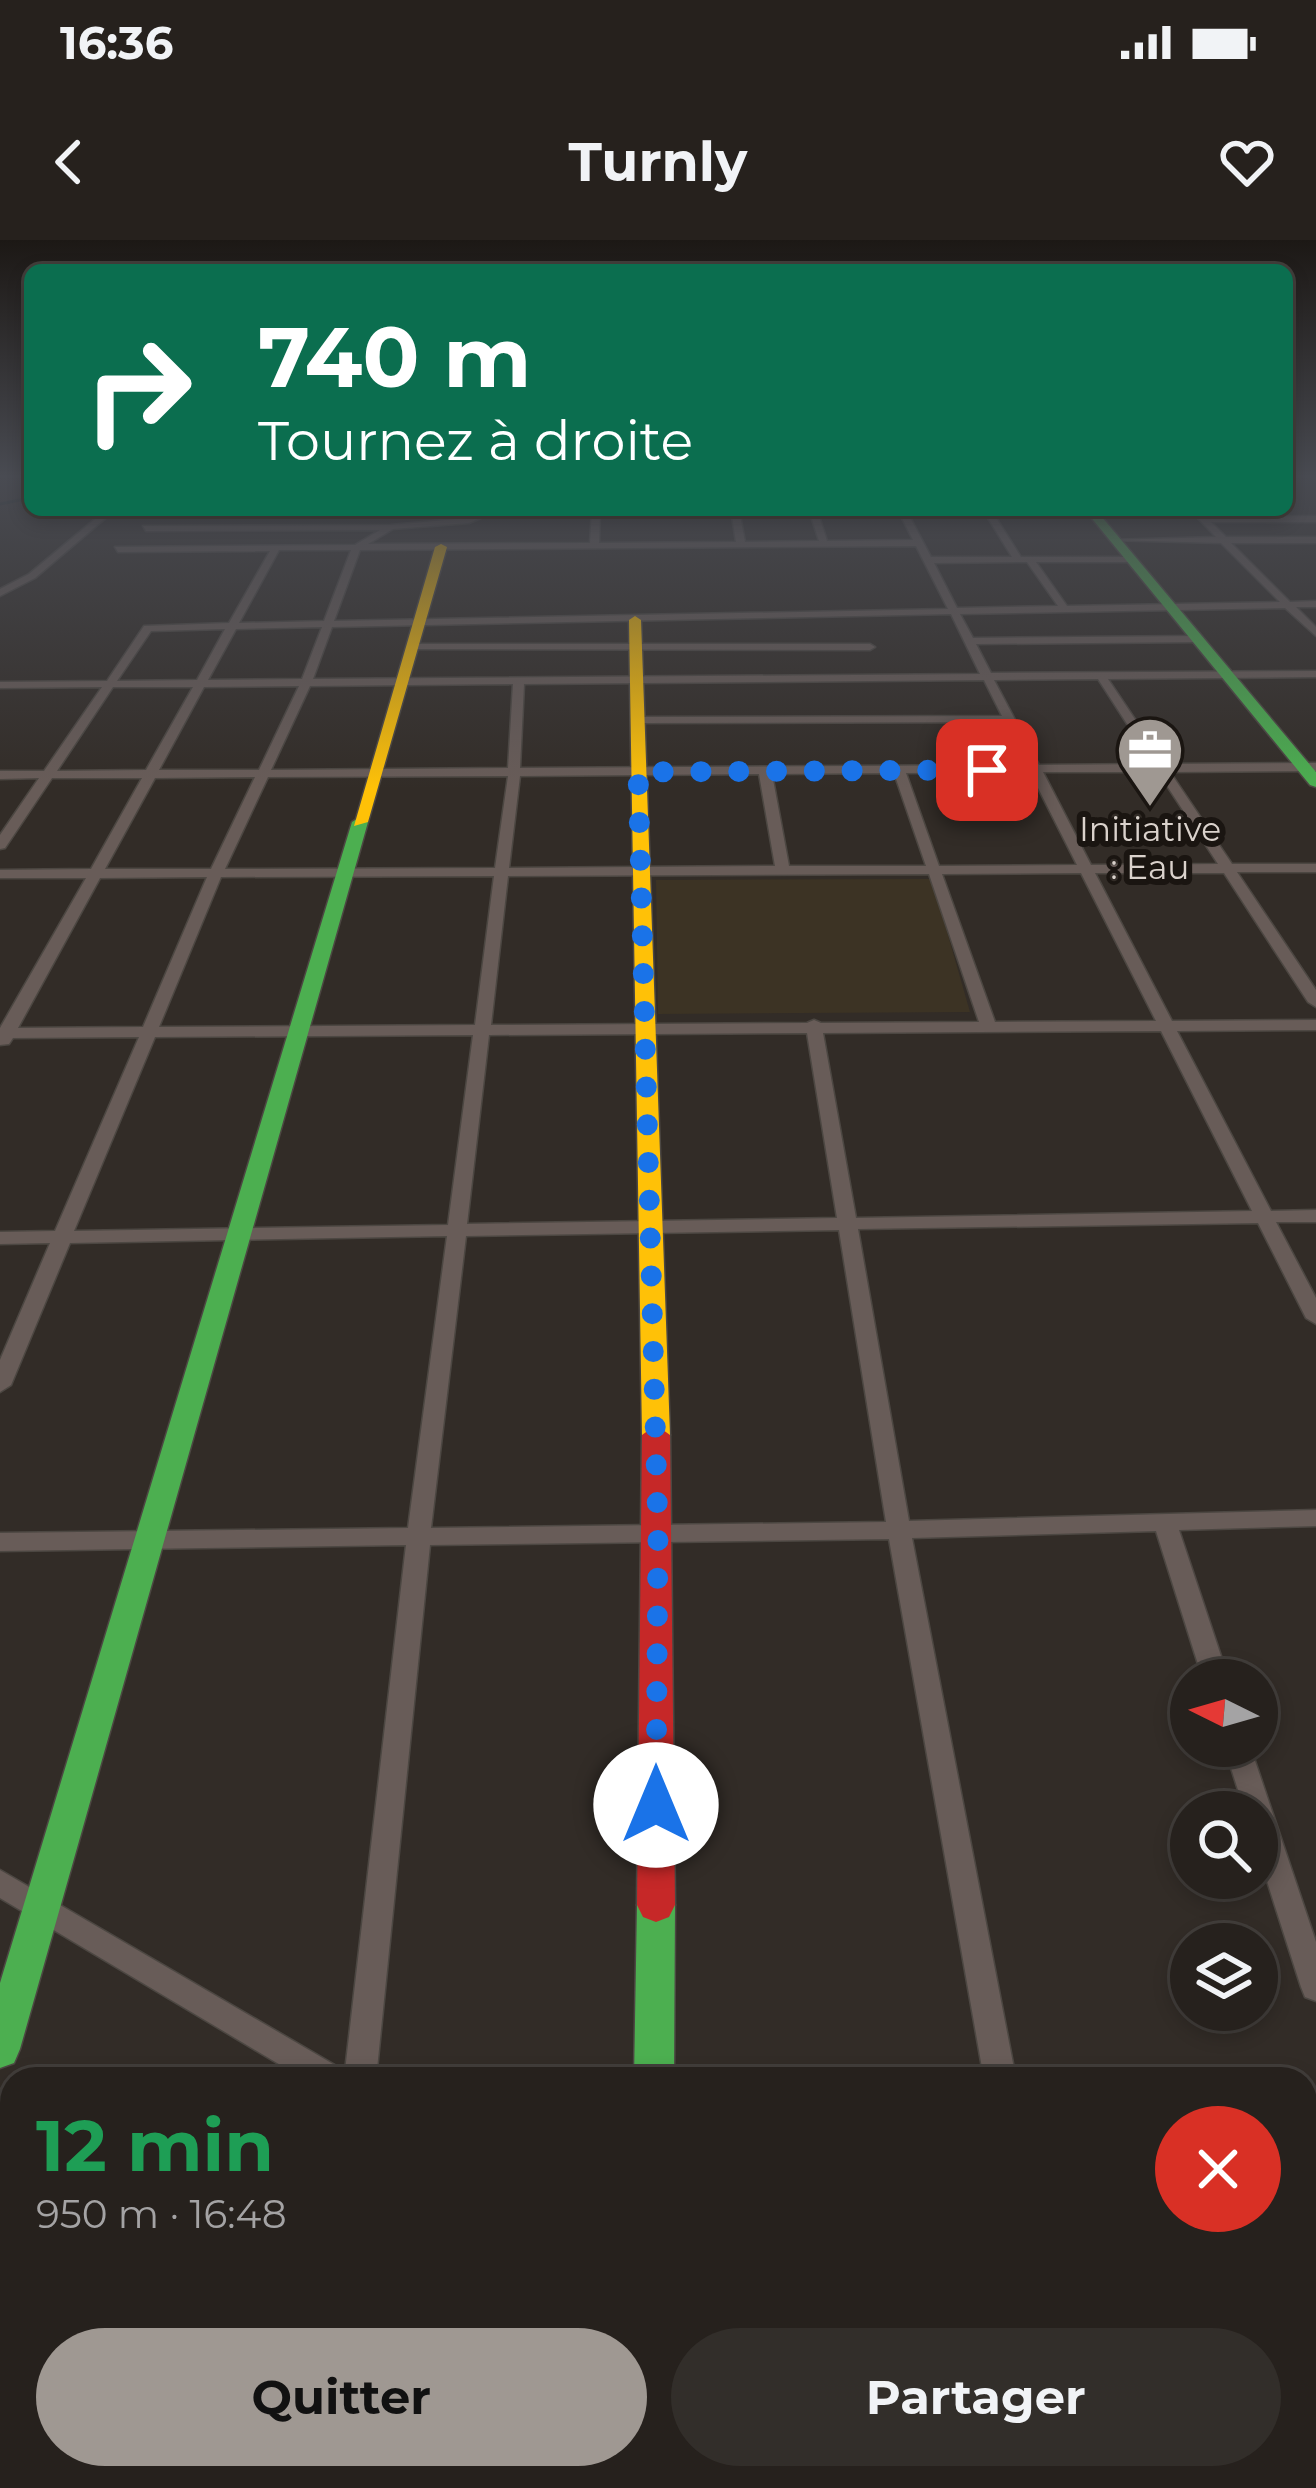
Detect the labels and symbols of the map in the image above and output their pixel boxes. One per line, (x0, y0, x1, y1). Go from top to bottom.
office icon: Initiative : Eau (1115, 715, 1185, 809)
pin (936, 719, 1038, 821)
place label: Initiative : Eau (1079, 809, 1221, 887)
north arrow (1170, 1659, 1278, 1767)
position arrow (593, 1742, 719, 1868)

